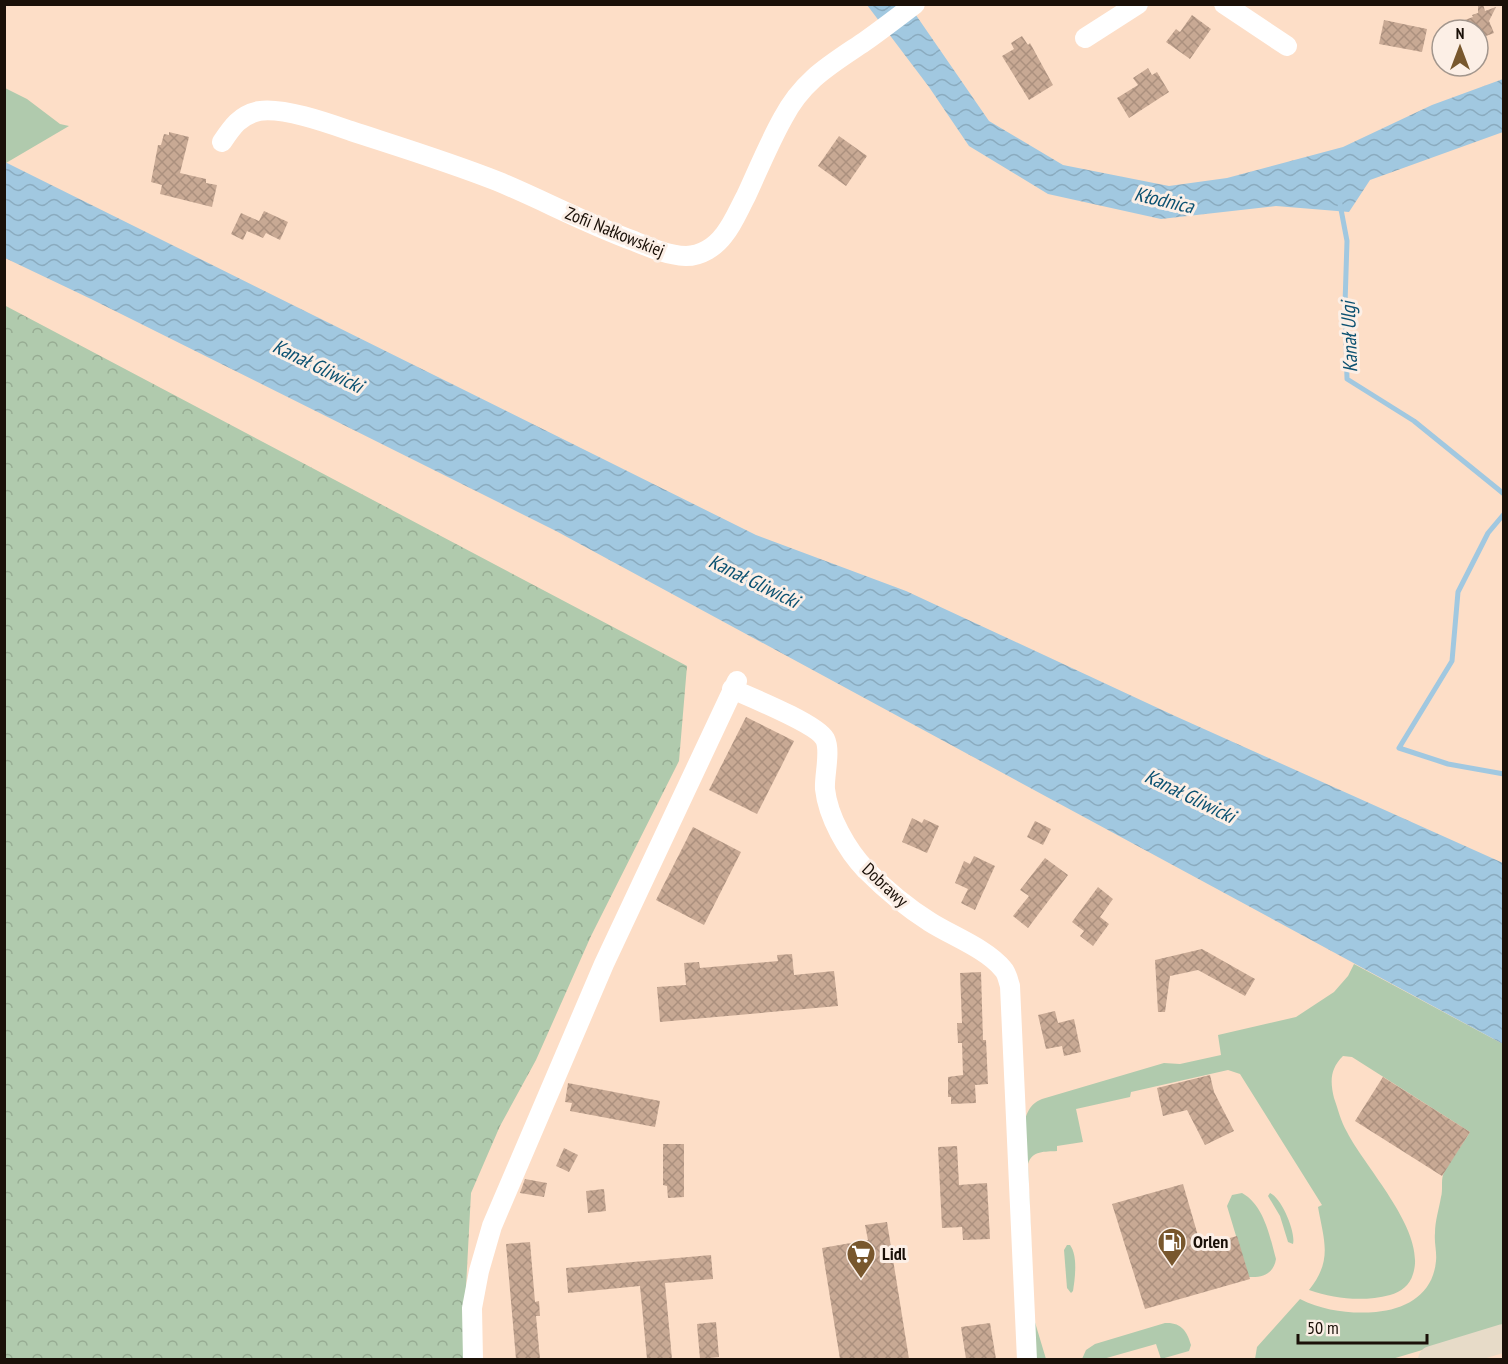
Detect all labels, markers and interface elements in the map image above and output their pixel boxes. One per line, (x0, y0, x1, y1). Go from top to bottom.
north arrow (1430, 18, 1490, 78)
text: N (1456, 23, 1464, 43)
water label: Kłodnica (1132, 181, 1197, 220)
street label: Zofii Nałkowskiej (562, 201, 668, 262)
water label: Kanał Ulgi (1335, 298, 1363, 373)
water label: Kanał Gliwicki (269, 333, 370, 400)
water label: Kanał Gliwicki (705, 548, 806, 615)
water label: Kanał Gliwicki (1141, 763, 1242, 830)
street label: Dobrawy (857, 858, 913, 912)
fuel station icon: Orlen (1156, 1226, 1188, 1268)
place label: Orlen (1193, 1230, 1228, 1253)
supermarket icon: Lidl (845, 1238, 877, 1280)
place label: Lidl (882, 1242, 907, 1265)
scale bar (1298, 1307, 1427, 1345)
text: 50 m (1307, 1316, 1339, 1339)

